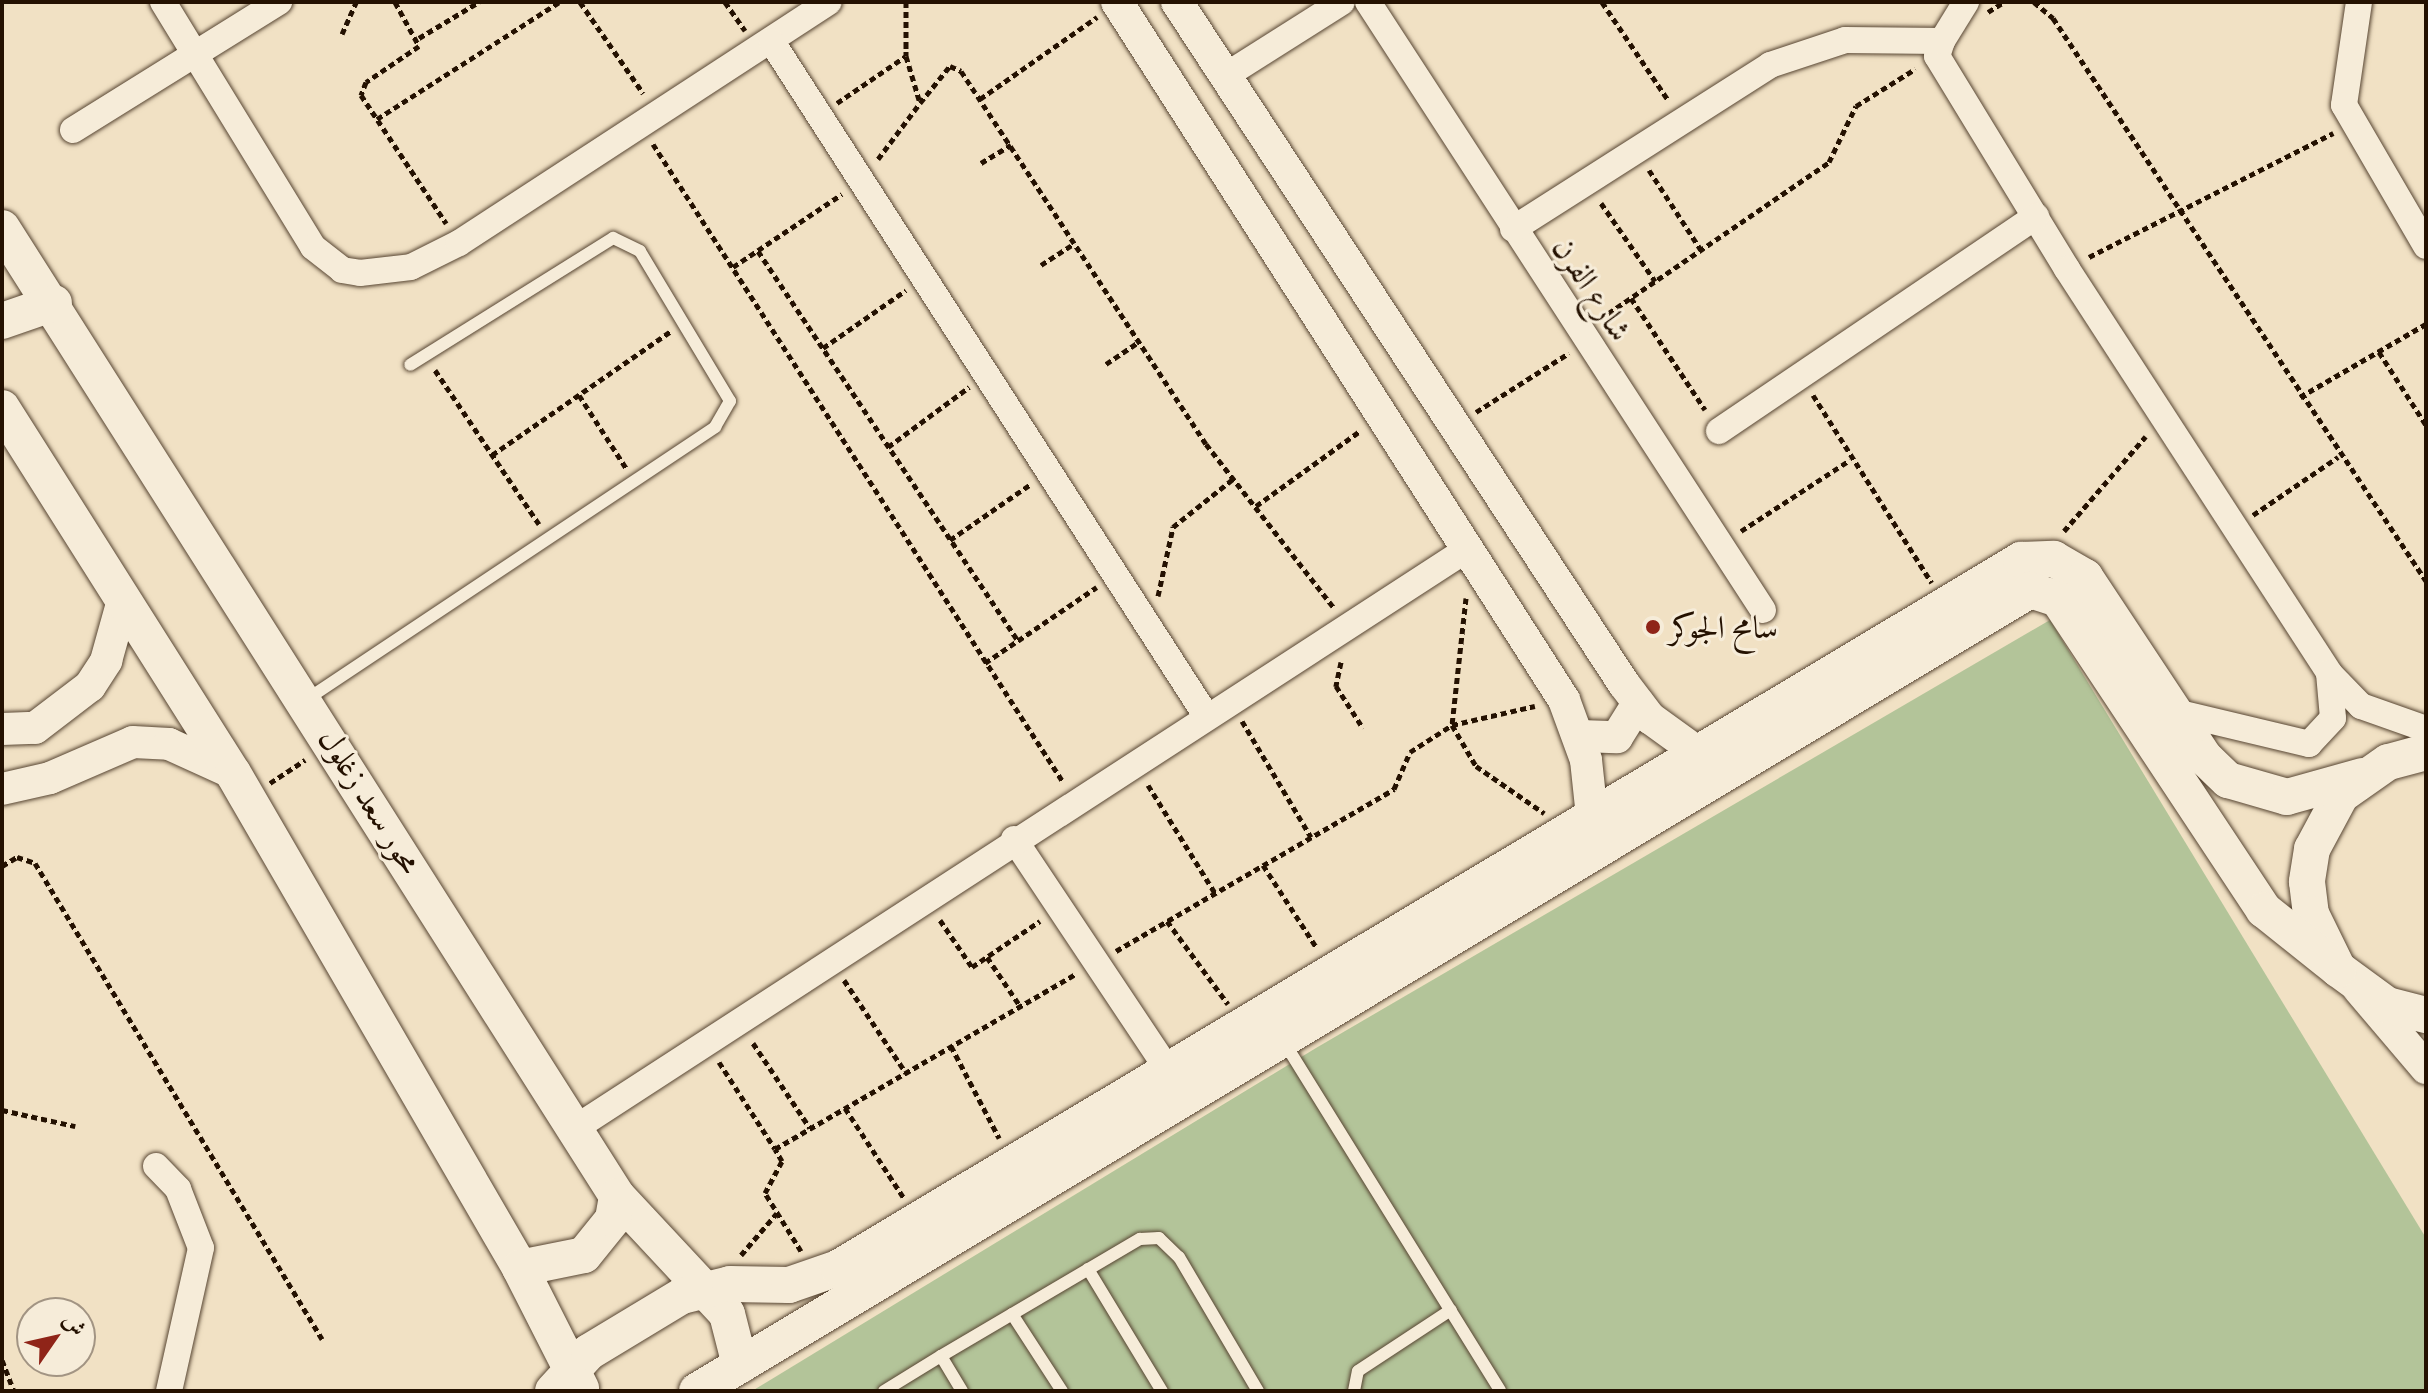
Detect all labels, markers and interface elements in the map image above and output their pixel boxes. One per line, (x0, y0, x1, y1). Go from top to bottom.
street label: شارع الفرن (1544, 230, 1640, 348)
place label: سامح الجوكر (1669, 608, 1778, 646)
marker: سامح الجوكر (1644, 618, 1662, 636)
street label: محور سعد زغلول (310, 721, 430, 881)
north arrow (16, 1297, 96, 1377)
text: ش (57, 1307, 93, 1342)

